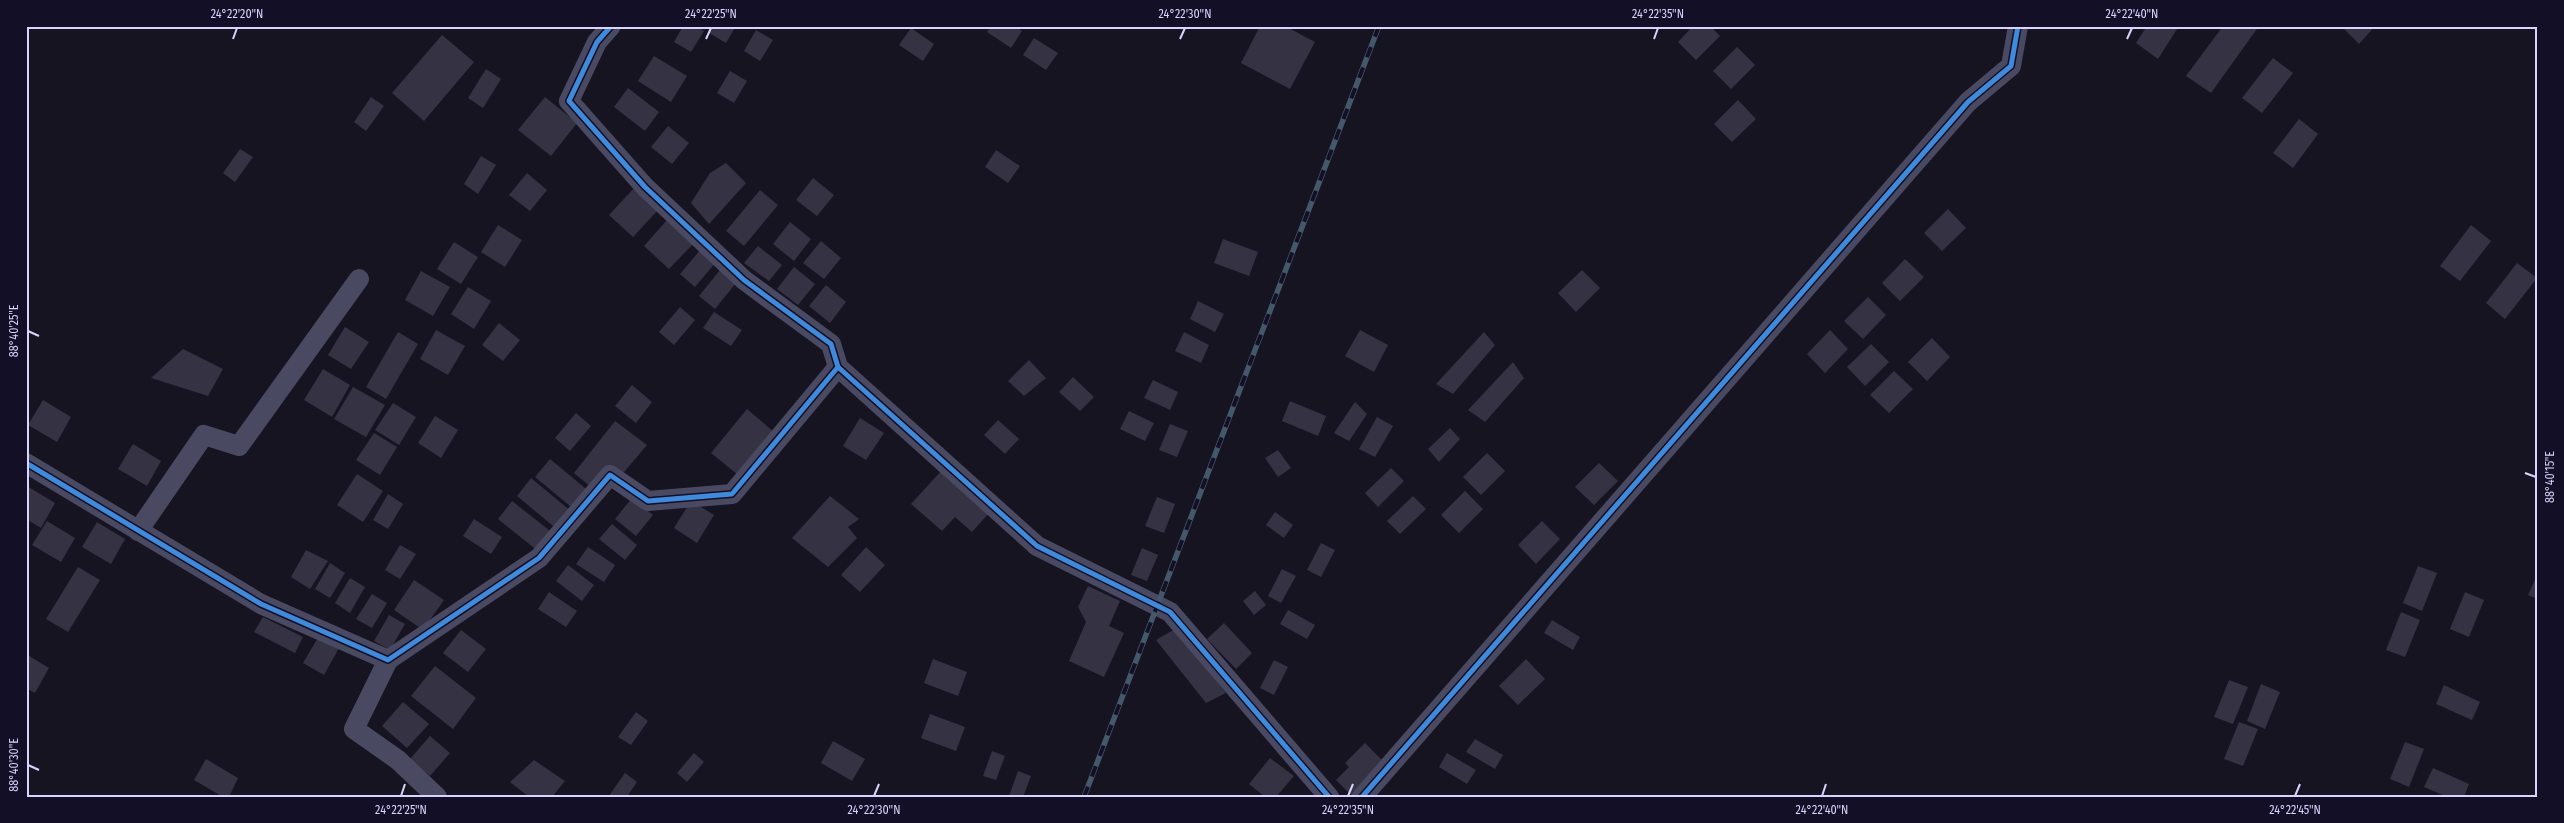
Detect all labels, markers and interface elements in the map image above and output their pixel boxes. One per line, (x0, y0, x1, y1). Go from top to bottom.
text: 24°22'20"N (211, 7, 263, 21)
text: 24°22'25"N (685, 7, 737, 21)
text: 24°22'30"N (1159, 7, 1211, 21)
text: 24°22'35"N (1632, 7, 1684, 21)
text: 24°22'40"N (2106, 7, 2158, 21)
text: 88°40'25"E (7, 304, 21, 357)
text: 88°40'15"E (2543, 451, 2557, 503)
text: 88°40'30"E (7, 738, 21, 792)
text: 24°22'25"N (375, 803, 427, 817)
text: 24°22'30"N (848, 803, 900, 817)
text: 24°22'35"N (1322, 803, 1374, 817)
text: 24°22'40"N (1796, 803, 1848, 817)
text: 24°22'45"N (2269, 803, 2321, 817)

